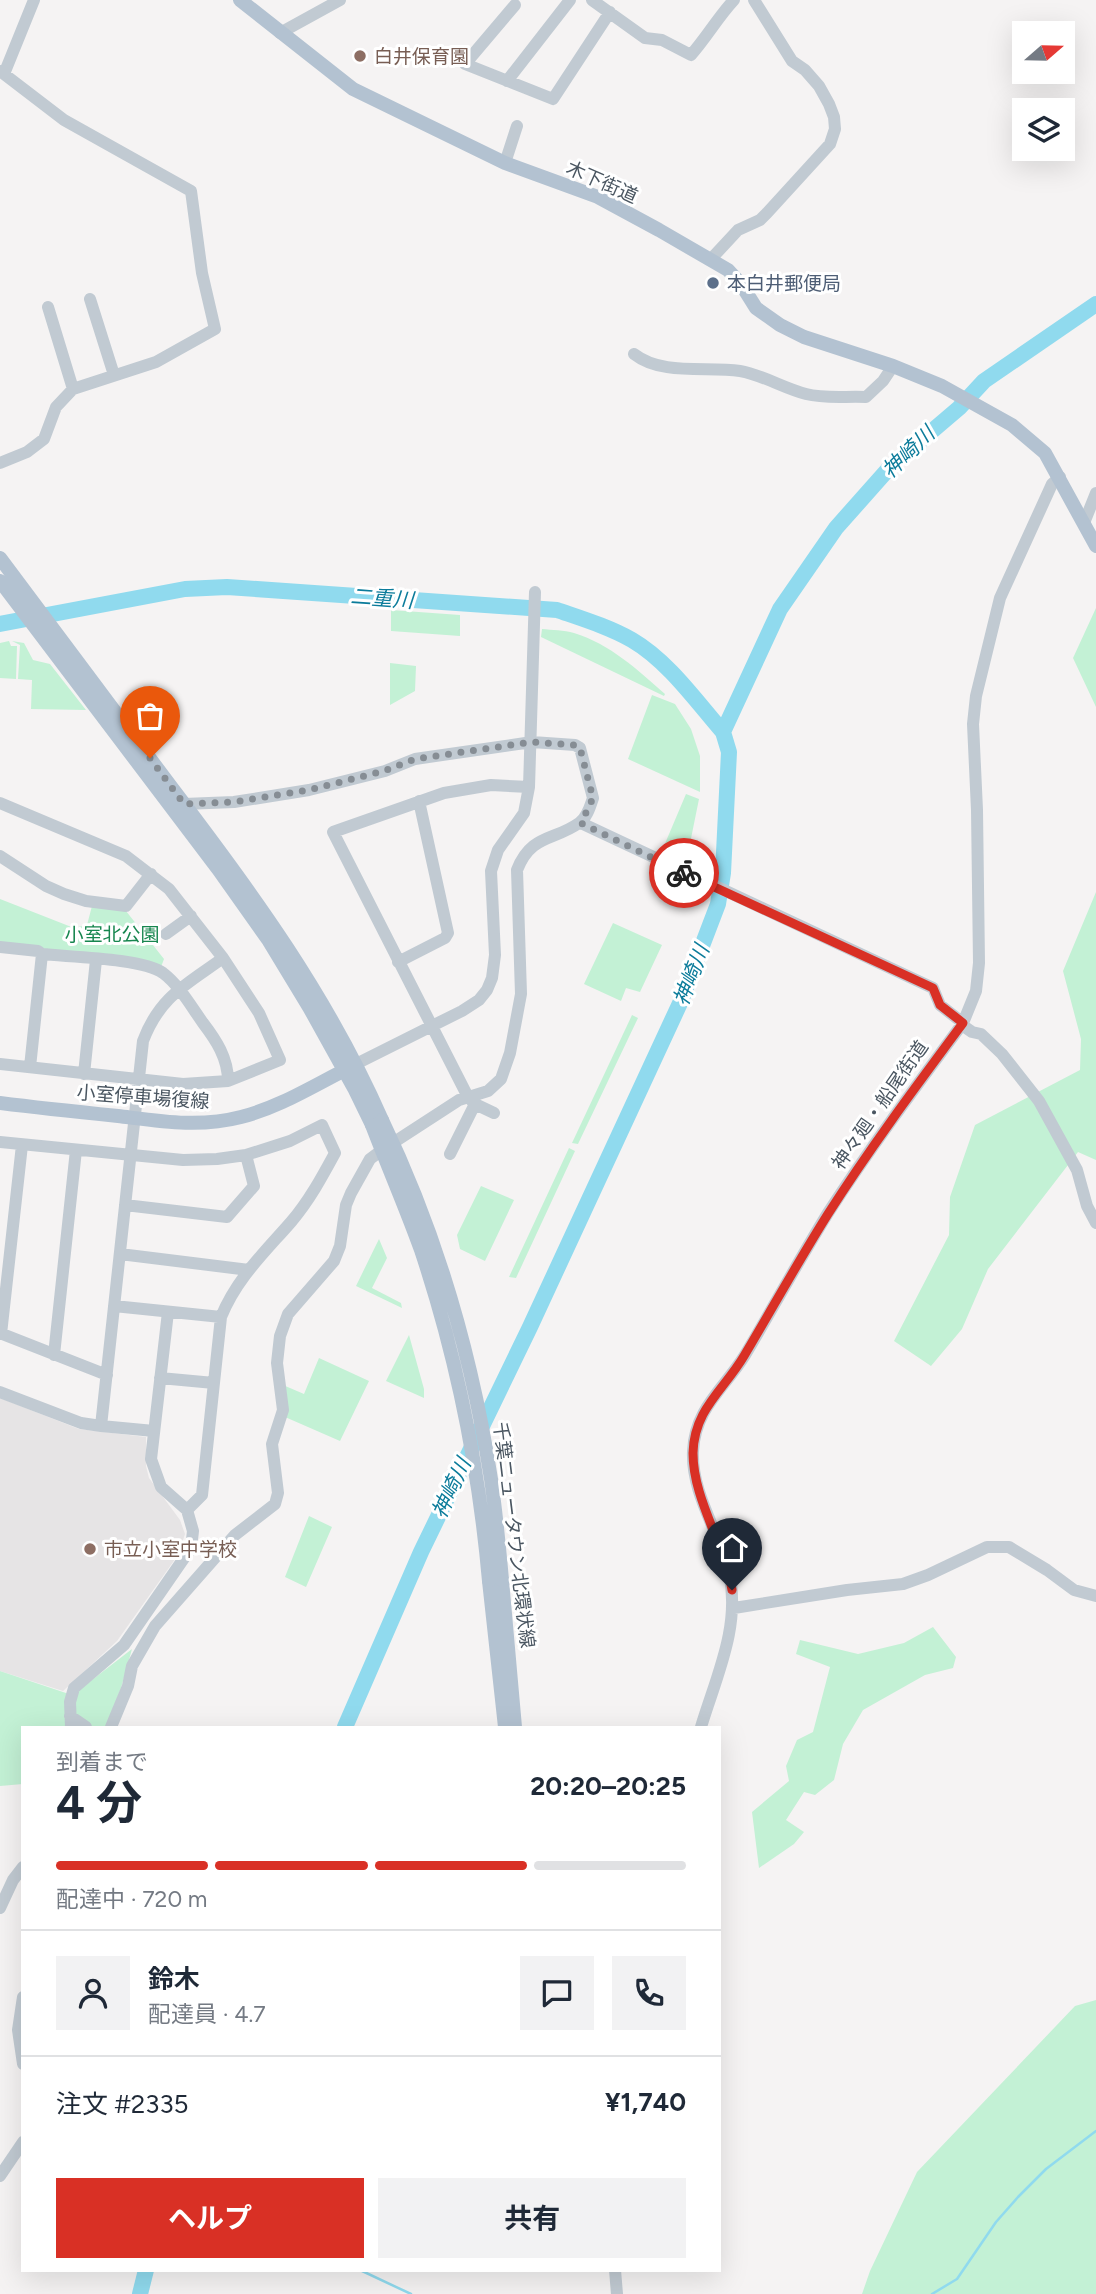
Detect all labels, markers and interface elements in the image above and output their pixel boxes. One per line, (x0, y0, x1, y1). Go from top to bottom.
north arrow (1012, 21, 1074, 84)
map controls (1012, 21, 1075, 161)
place label: 白井保育園 (374, 45, 469, 68)
marker: 白井保育園 (352, 48, 368, 64)
button: layers (1012, 98, 1075, 161)
street label: 木下街道 (563, 156, 641, 208)
place label: 本白井郵便局 (727, 272, 841, 295)
marker: 本白井郵便局 (705, 275, 721, 291)
water label: 神崎川 (877, 420, 941, 483)
water label: 二重川 (350, 583, 416, 613)
pin (120, 686, 180, 758)
icon: bag (131, 697, 169, 735)
courier (649, 838, 719, 908)
icon: bike (665, 854, 703, 892)
park label: 小室北公園 (64, 923, 160, 946)
water label: 神崎川 (668, 939, 715, 1009)
street label: 神々廻・船尾街道 (827, 1036, 933, 1174)
street label: 小室停車場復線 (76, 1081, 210, 1113)
street label: 千葉ニュータウン北環状線 (489, 1420, 539, 1650)
water label: 神崎川 (426, 1452, 476, 1522)
pin (702, 1518, 762, 1590)
icon: home (713, 1529, 751, 1567)
place label: 市立小室中学校 (104, 1538, 237, 1561)
marker: 市立小室中学校 (82, 1541, 98, 1557)
text: 到着まで (56, 1748, 148, 1776)
text: 20:20–20:25 (530, 1770, 686, 1802)
text: 4 分 (56, 1775, 142, 1831)
text: 配達中 · 720 m (56, 1885, 207, 1913)
button: person (56, 1956, 130, 2030)
button: chat (520, 1956, 594, 2030)
button: phone (612, 1956, 686, 2030)
text: 鈴木 (148, 1963, 200, 1995)
text: 配達員 · 4.7 (148, 2000, 266, 2028)
text: ¥1,740 (605, 2086, 686, 2118)
text: 注文 #2335 (56, 2088, 189, 2120)
button: ヘルプ (56, 2178, 364, 2258)
button: 共有 (378, 2178, 686, 2258)

